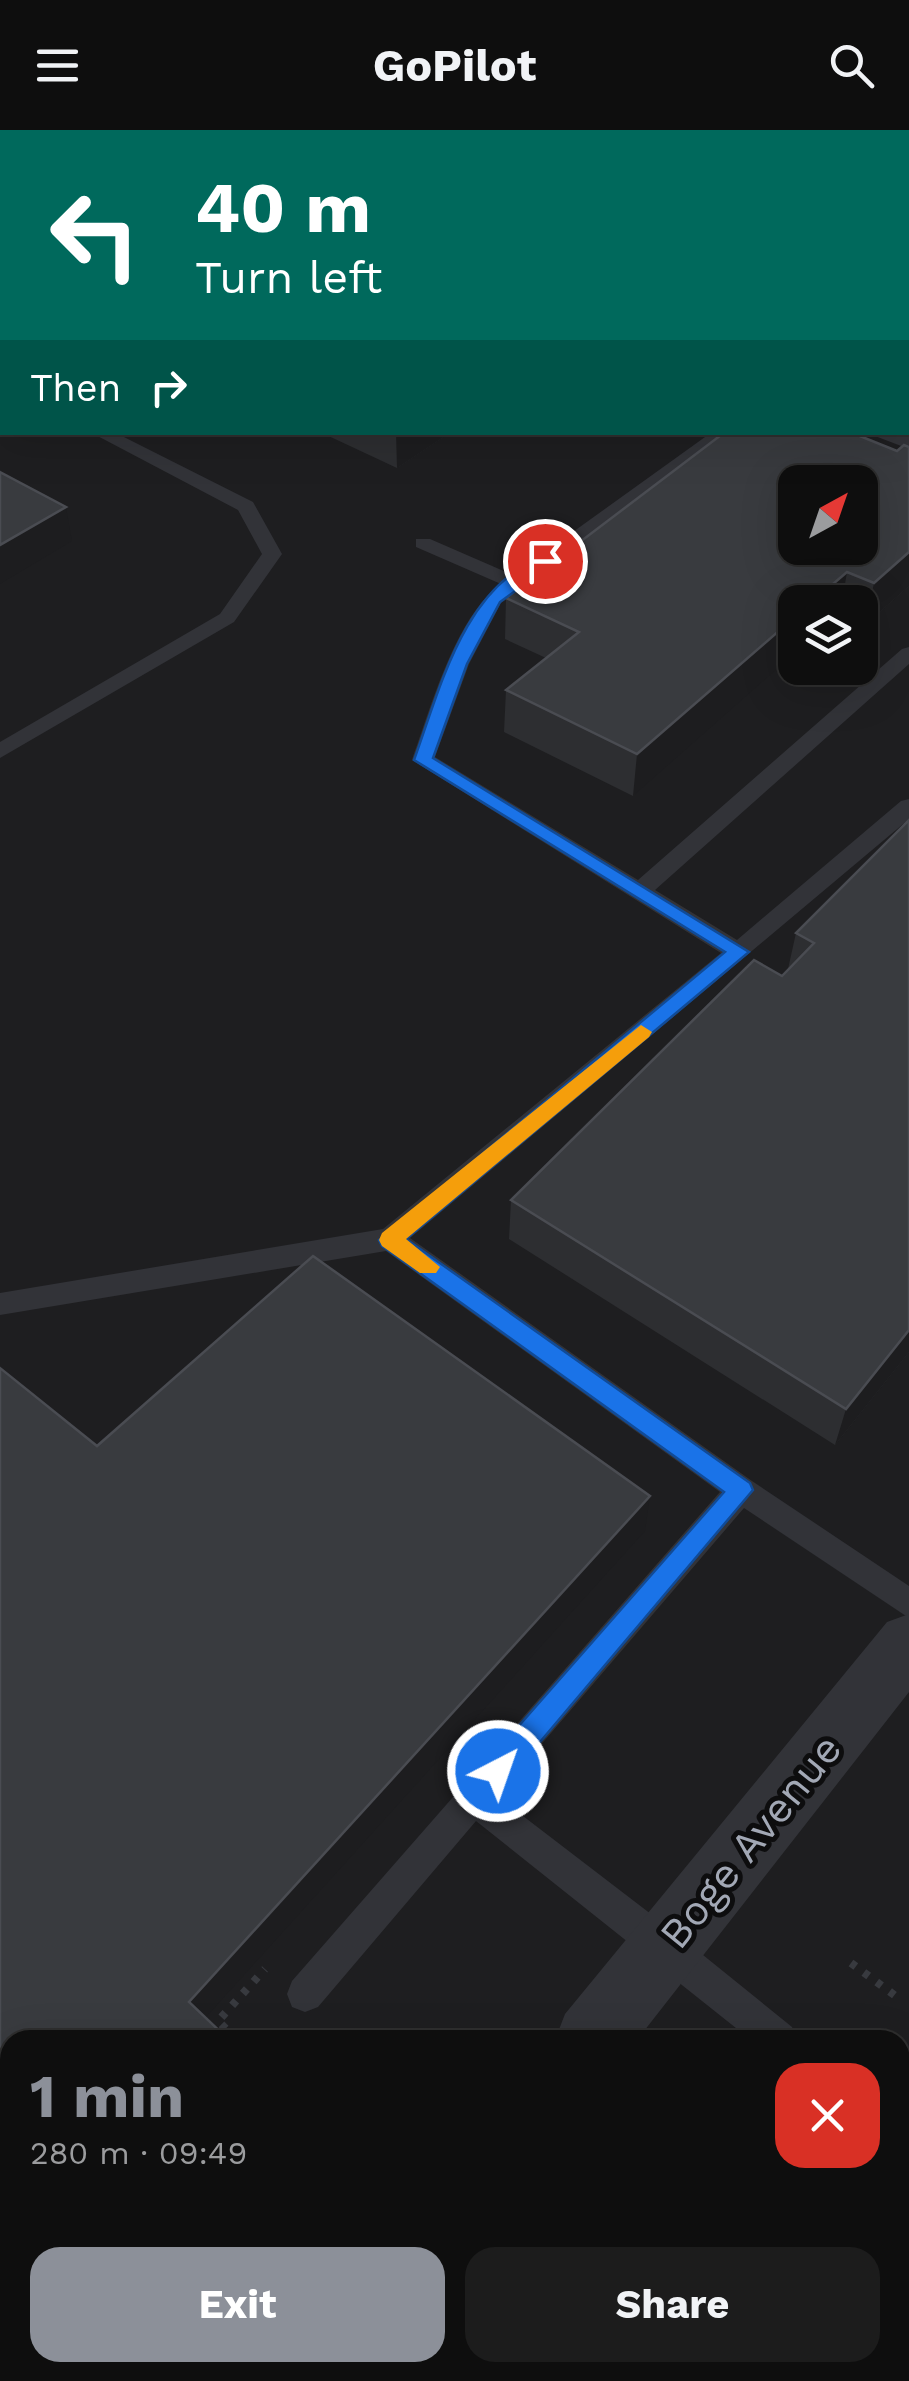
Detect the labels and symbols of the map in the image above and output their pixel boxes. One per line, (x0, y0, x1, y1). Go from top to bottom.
north arrow (778, 465, 878, 565)
pin (503, 519, 588, 604)
position arrow (446, 1719, 550, 1823)
street label: Boge Avenue (649, 1725, 851, 1958)

